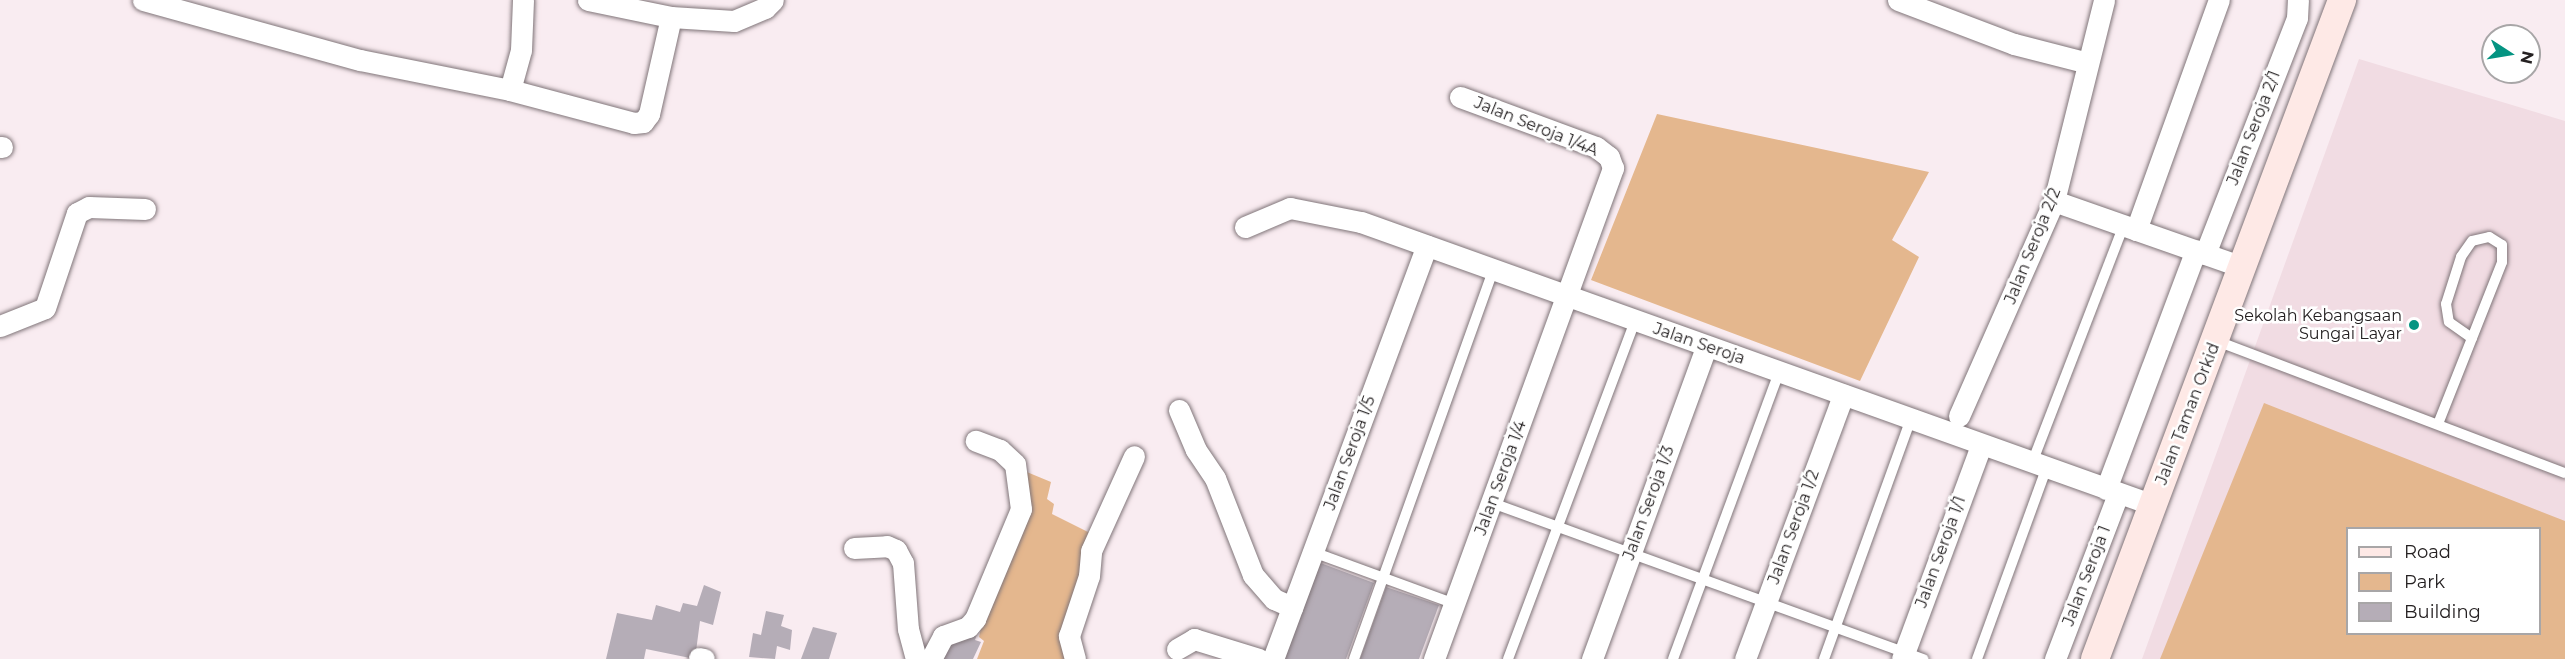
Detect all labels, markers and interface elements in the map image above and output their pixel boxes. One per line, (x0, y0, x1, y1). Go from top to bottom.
north arrow (2481, 24, 2541, 84)
text: N (2517, 49, 2538, 66)
street label: Jalan Seroja 2/1 (2223, 68, 2285, 188)
street label: Jalan Seroja 1/4A (1471, 93, 1601, 161)
street label: Jalan Seroja 2/2 (2001, 185, 2065, 307)
place label: Sekolah Kebangsaan Sungai Layar (2234, 306, 2402, 344)
marker: Sekolah Kebangsaan Sungai Layar (2407, 318, 2421, 332)
street label: Jalan Seroja (1651, 319, 1747, 369)
street label: Jalan Taman Orkid (2152, 340, 2224, 488)
street label: Jalan Seroja 1/5 (1320, 393, 1380, 513)
street label: Jalan Seroja 1/4 (1471, 418, 1531, 538)
street label: Jalan Seroja 1/3 (1619, 443, 1679, 563)
street label: Jalan Seroja 1/2 (1764, 467, 1824, 587)
street label: Jalan Seroja 1/1 (1912, 494, 1970, 610)
street label: Jalan Seroja 1 (2059, 523, 2115, 629)
legend (2346, 527, 2541, 635)
text: Road (2404, 541, 2451, 563)
text: Park (2404, 571, 2445, 593)
text: Building (2404, 601, 2481, 623)

